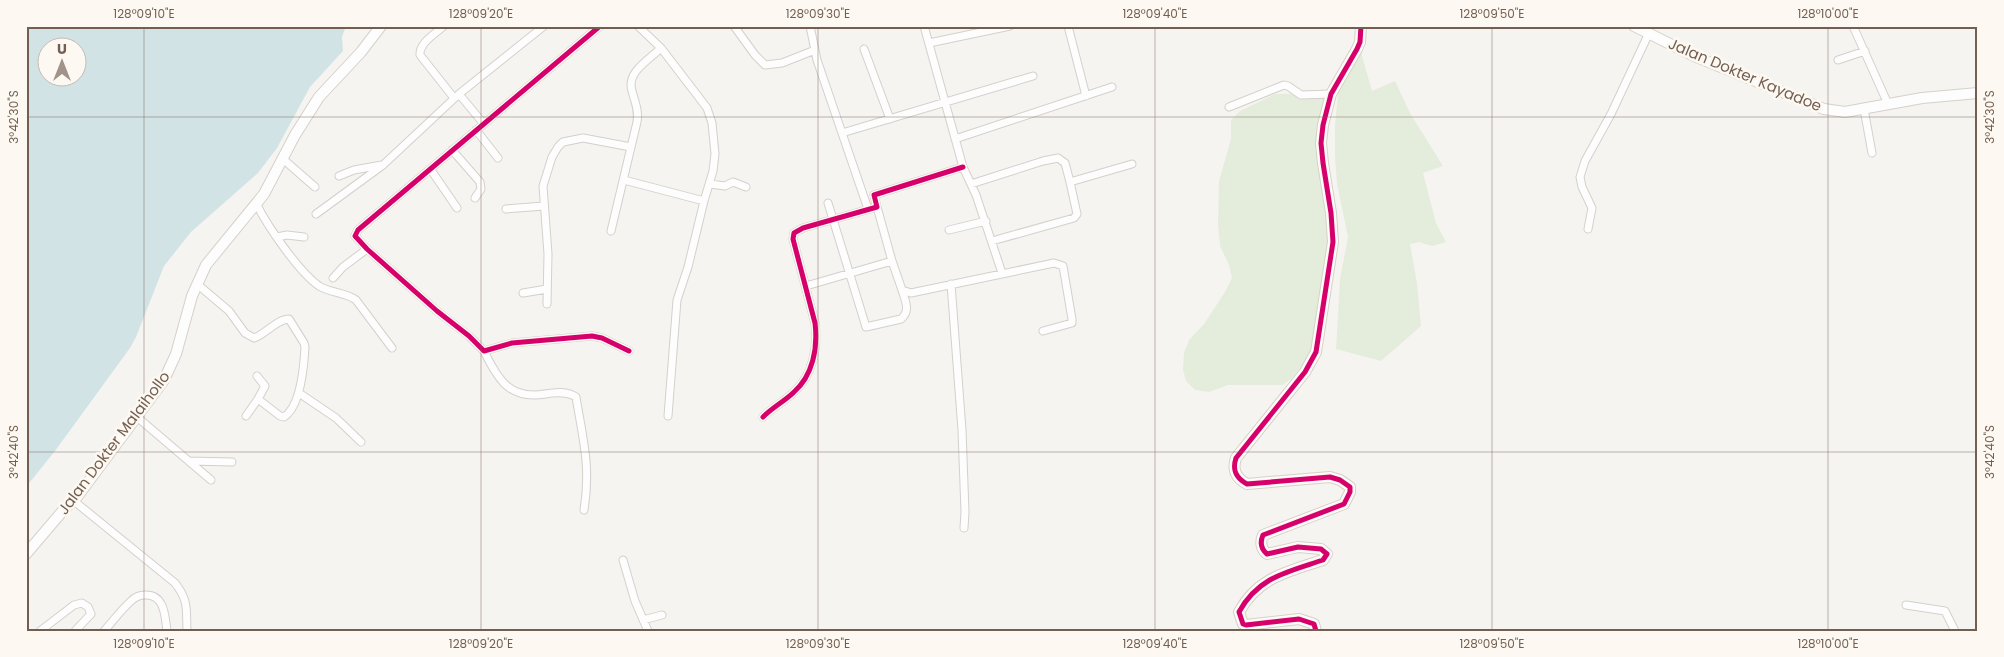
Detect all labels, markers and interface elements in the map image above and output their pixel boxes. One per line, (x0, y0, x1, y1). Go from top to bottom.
text: 128°09'10"E (113, 5, 175, 22)
text: 128°09'20"E (449, 5, 513, 22)
text: 128°09'30"E (786, 5, 850, 22)
text: 128°09'40"E (1123, 5, 1187, 22)
text: 128°09'50"E (1460, 5, 1524, 22)
text: 128°10'00"E (1797, 5, 1859, 22)
street label: Jalan Dokter Kayadoe (1665, 33, 1825, 116)
north arrow (38, 38, 88, 88)
text: U (57, 39, 67, 59)
text: 3°42'30"S (5, 90, 22, 144)
text: 3°42'30"S (1981, 90, 1998, 144)
street label: Jalan Dokter Malaihollo (53, 367, 175, 519)
text: 3°42'40"S (5, 425, 22, 479)
text: 3°42'40"S (1981, 425, 1998, 479)
text: 128°09'10"E (113, 635, 175, 652)
text: 128°09'20"E (449, 635, 513, 652)
text: 128°09'30"E (786, 635, 850, 652)
text: 128°09'40"E (1123, 635, 1187, 652)
text: 128°09'50"E (1460, 635, 1524, 652)
text: 128°10'00"E (1797, 635, 1859, 652)

